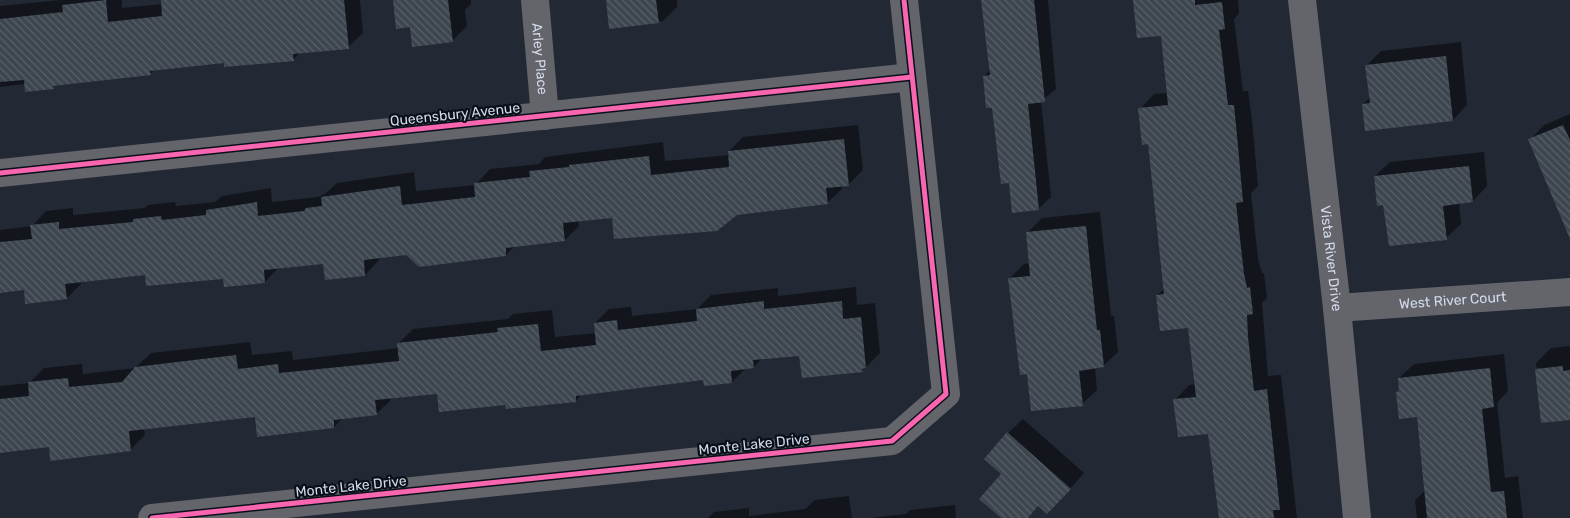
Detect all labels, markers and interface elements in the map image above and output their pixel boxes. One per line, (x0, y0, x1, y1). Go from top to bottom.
street label: Arley Place (528, 22, 551, 96)
street label: Queensbury Avenue (389, 99, 521, 130)
street label: Vista River Drive (1316, 205, 1345, 312)
street label: West River Court (1398, 288, 1508, 313)
street label: Monte Lake Drive (698, 430, 811, 459)
street label: Monte Lake Drive (295, 472, 408, 501)

